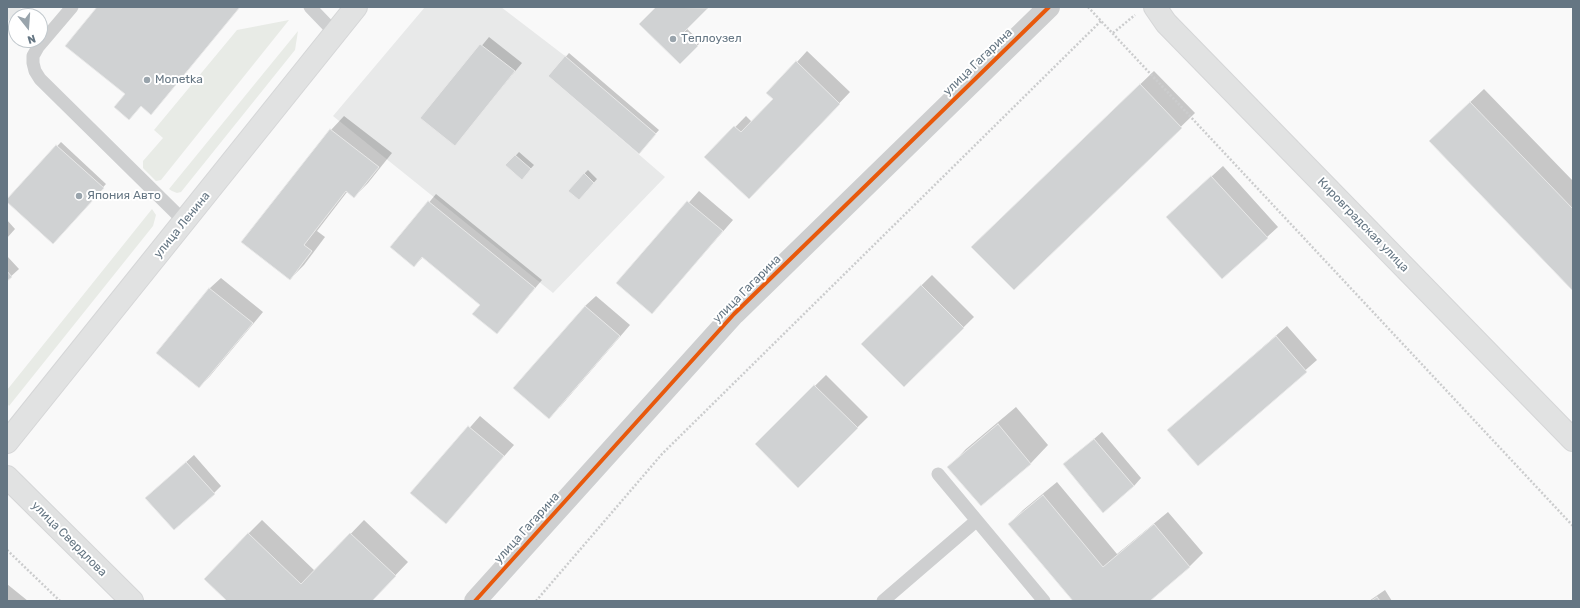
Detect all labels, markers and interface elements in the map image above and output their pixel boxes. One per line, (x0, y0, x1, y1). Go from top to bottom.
north arrow (8, 8, 48, 48)
street label: улица Гагарина (940, 25, 1016, 99)
text: N (26, 32, 37, 46)
place label: Теплоузел (681, 32, 742, 46)
marker: Теплоузел (668, 34, 678, 44)
place label: Monetka (155, 73, 203, 87)
marker: Monetka (142, 75, 152, 85)
street label: Кировградская улица (1314, 175, 1412, 275)
place label: Япония Авто (87, 189, 161, 203)
street label: улица Ленина (151, 189, 213, 261)
marker: Япония Авто (74, 191, 84, 201)
street label: улица Гагарина (710, 252, 784, 326)
street label: улица Гагарина (491, 490, 563, 566)
street label: улица Свердлова (28, 498, 110, 580)

